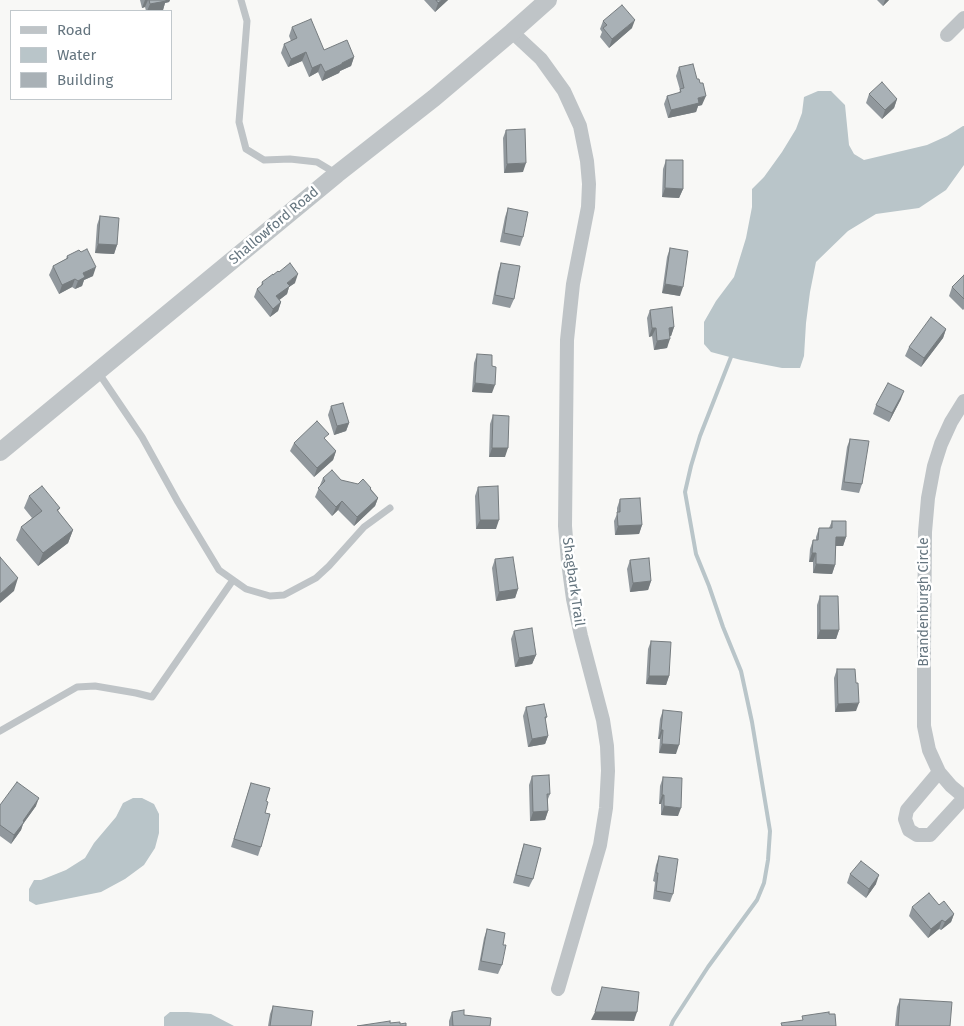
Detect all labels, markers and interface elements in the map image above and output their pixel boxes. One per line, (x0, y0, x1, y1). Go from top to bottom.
legend (10, 10, 172, 100)
text: Road (57, 21, 92, 39)
text: Water (57, 46, 96, 64)
text: Building (57, 71, 113, 89)
street label: Shallowford Road (226, 184, 322, 268)
street label: Shagbark Trail (558, 536, 588, 628)
street label: Brandenburgh Circle (916, 537, 932, 667)

